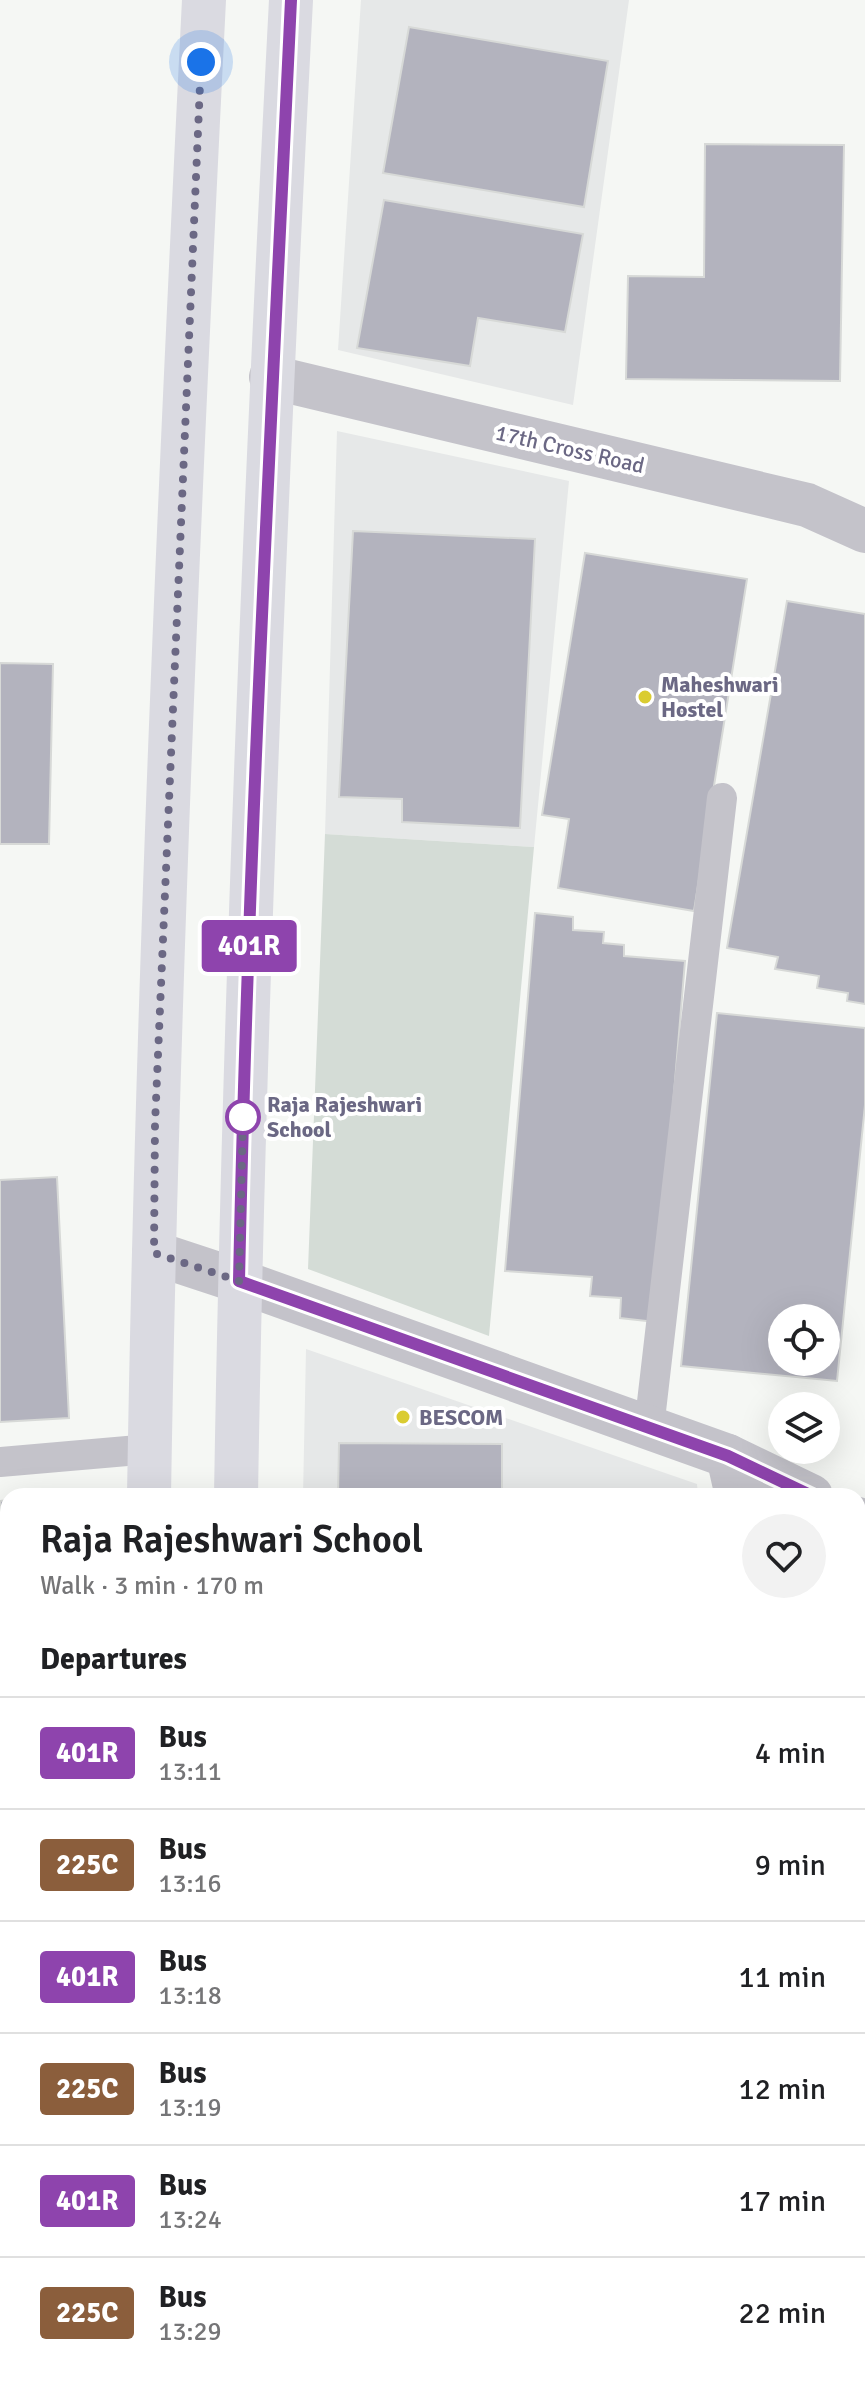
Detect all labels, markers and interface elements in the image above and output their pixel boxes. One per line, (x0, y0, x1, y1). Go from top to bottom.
your location (181, 42, 221, 82)
street label: 17th Cross Road (493, 419, 647, 479)
place label: Maheshwari Hostel (661, 671, 779, 723)
marker: Maheshwari Hostel (636, 688, 654, 706)
line badge: 401R (193, 920, 305, 972)
text: 401R (218, 929, 280, 963)
place label: Raja Rajeshwari School (267, 1091, 422, 1143)
marker: Raja Rajeshwari School (226, 1100, 260, 1134)
map controls (768, 1304, 840, 1464)
button: locate (768, 1304, 840, 1376)
button: layers (768, 1392, 840, 1464)
place label: BESCOM (419, 1404, 503, 1431)
marker: BESCOM (394, 1408, 412, 1426)
button: heart (742, 1514, 826, 1598)
text: Raja Rajeshwari School (40, 1516, 423, 1563)
text: Walk · 3 min · 170 m (40, 1570, 264, 1602)
text: Departures (40, 1641, 187, 1678)
text: Bus (159, 1719, 207, 1756)
text: 4 min (755, 1735, 826, 1772)
text: 401R (56, 1736, 119, 1770)
text: 13:11 (159, 1756, 222, 1788)
text: Bus (158, 1831, 207, 1868)
text: 9 min (755, 1847, 826, 1884)
text: 225C (56, 1848, 118, 1882)
text: 13:16 (158, 1868, 222, 1900)
text: Bus (159, 1943, 207, 1980)
text: 11 min (739, 1959, 826, 1996)
text: 401R (56, 1960, 119, 1994)
text: 13:18 (159, 1980, 222, 2012)
text: Bus (158, 2055, 207, 2092)
text: 12 min (739, 2071, 826, 2108)
text: 225C (56, 2072, 118, 2106)
text: 13:19 (158, 2092, 222, 2124)
text: Bus (159, 2167, 207, 2204)
text: 17 min (739, 2183, 826, 2220)
text: 401R (56, 2184, 119, 2218)
text: 13:24 (159, 2204, 222, 2236)
text: Bus (158, 2279, 207, 2316)
text: 22 min (739, 2295, 826, 2332)
text: 225C (56, 2296, 118, 2330)
text: 13:29 (158, 2316, 222, 2348)

